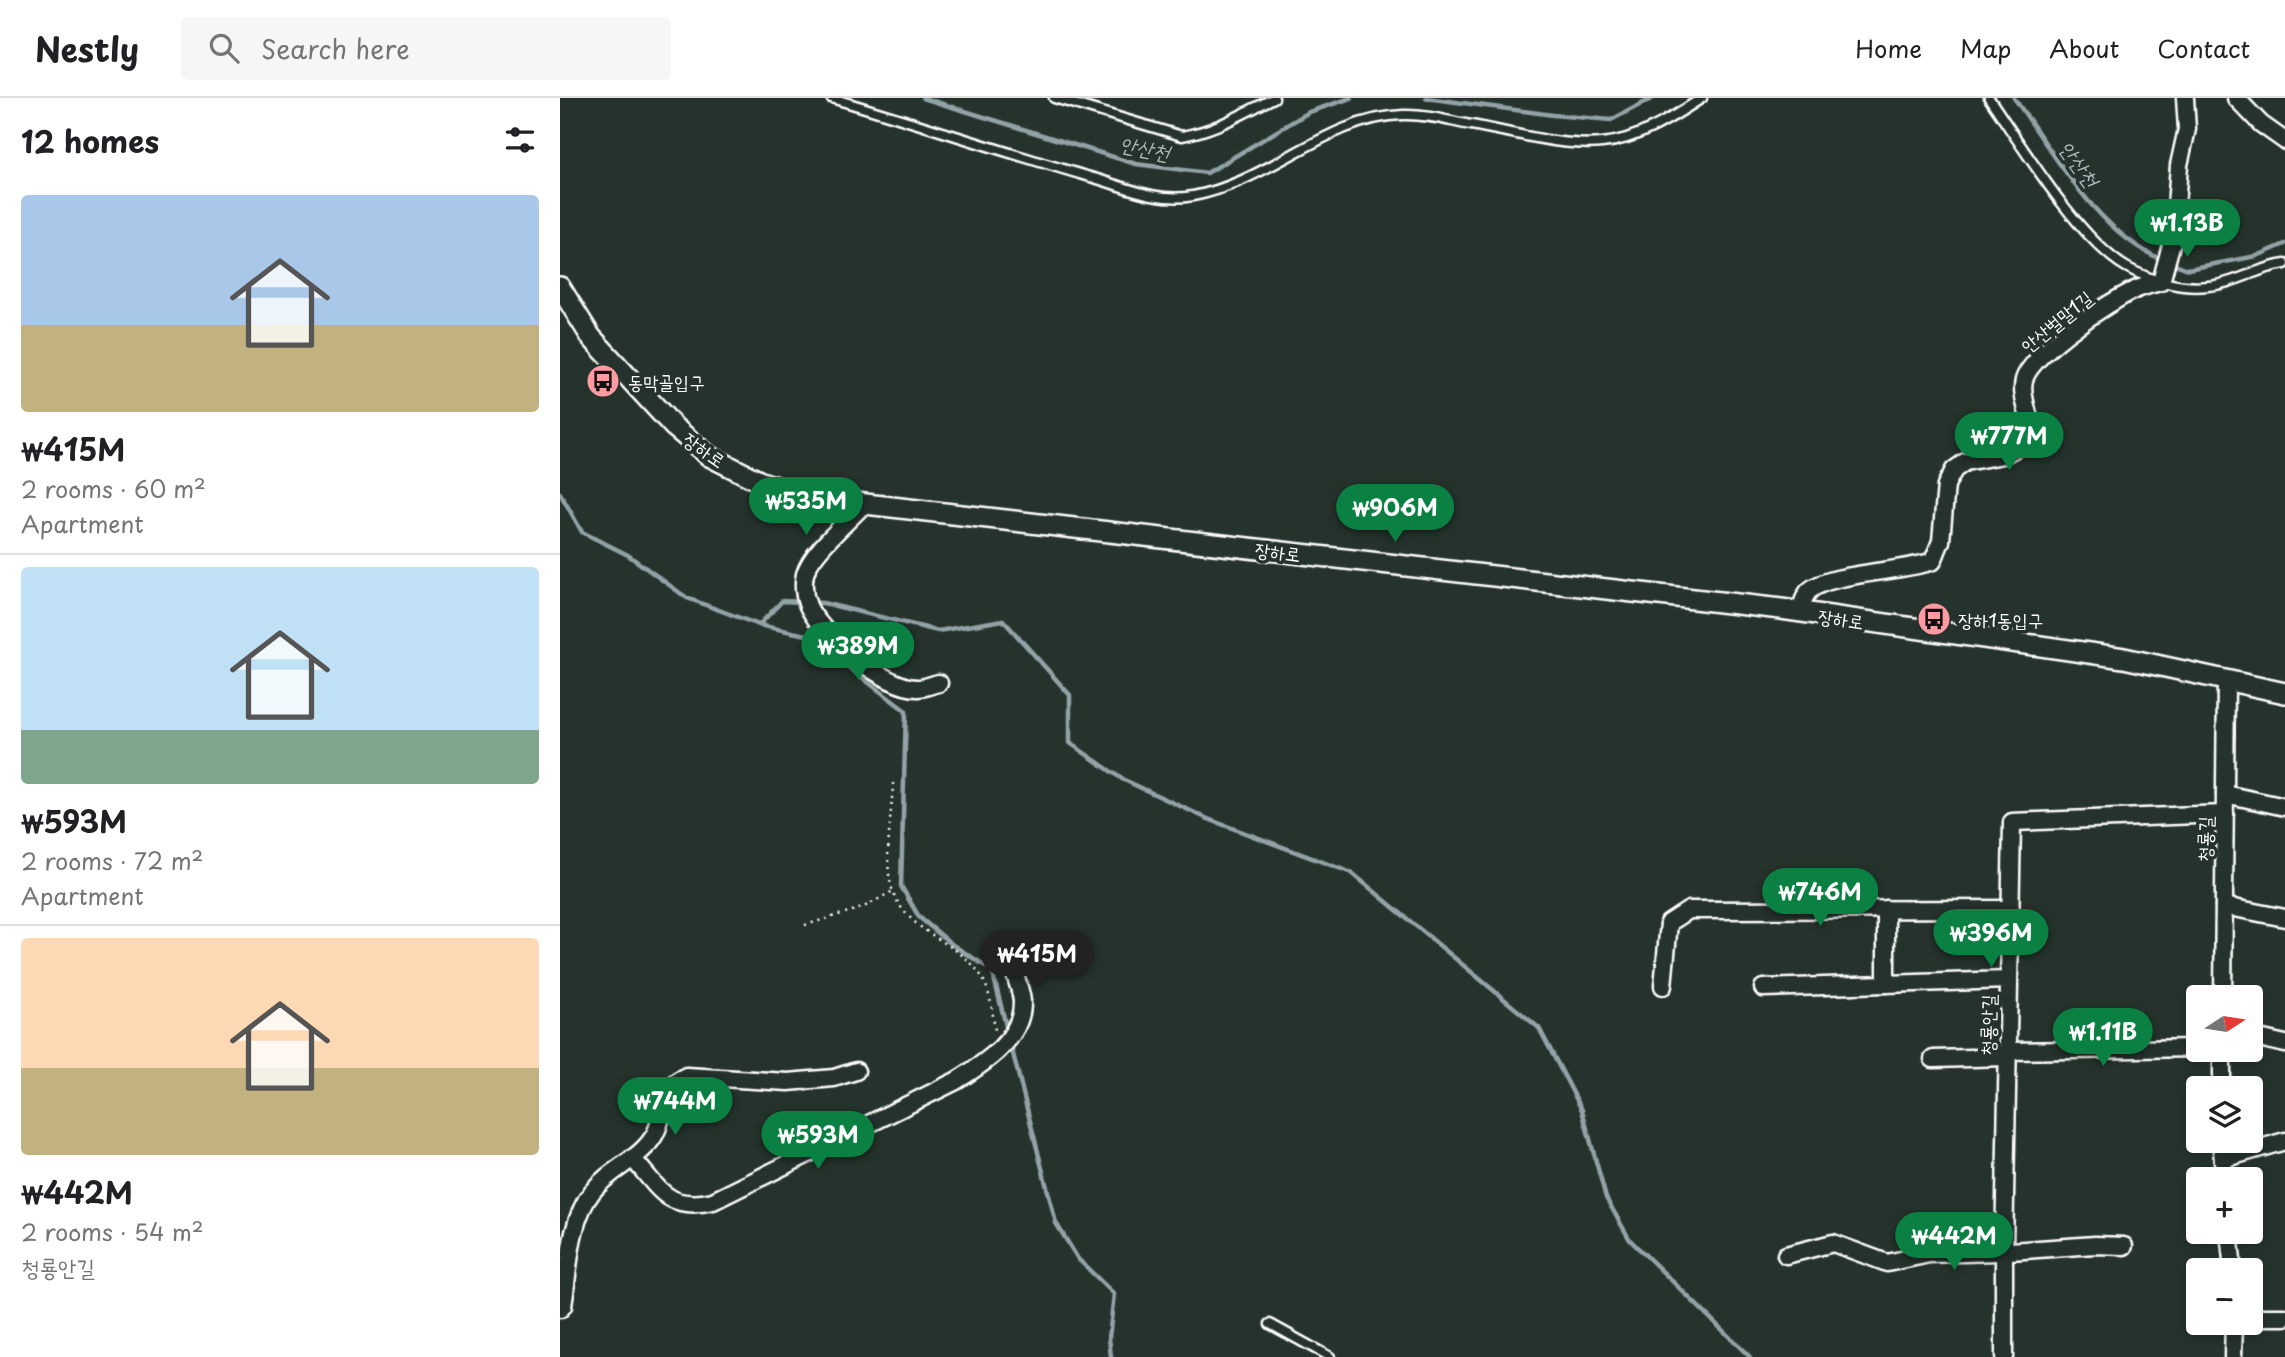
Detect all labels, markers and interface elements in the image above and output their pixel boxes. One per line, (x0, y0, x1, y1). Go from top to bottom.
search box (181, 17, 671, 80)
text: Nestly (35, 23, 139, 73)
icon: search (205, 29, 243, 67)
text: Search here (261, 29, 410, 68)
text: Home (1855, 30, 1922, 66)
text: Map (1960, 30, 2011, 66)
text: About (2049, 30, 2119, 66)
text: Contact (2157, 30, 2250, 66)
text: 12 homes (21, 118, 159, 163)
icon: filters (501, 121, 539, 159)
water label: 안산천 (1117, 126, 1175, 168)
water label: 안산천 (2052, 133, 2109, 195)
pin: ₩1.13B (2130, 200, 2244, 259)
text: ₩1.13B (2150, 204, 2224, 239)
icon: home (217, 240, 343, 366)
street label: 안산벌말1길 (2014, 283, 2098, 359)
bus stop icon: 동막골입구 (584, 362, 622, 400)
place label: 동막골입구 (628, 367, 704, 395)
pin: ₩777M (1960, 412, 2058, 472)
text: ₩777M (1971, 417, 2047, 452)
street label: 장하로 (678, 424, 732, 474)
text: ₩415M (21, 426, 125, 471)
text: 2 rooms · 60 m² (21, 471, 206, 506)
pin: ₩535M (757, 478, 855, 537)
text: ₩535M (765, 482, 847, 517)
pin: ₩906M (1346, 484, 1444, 544)
text: ₩906M (1352, 489, 1438, 524)
text: Apartment (21, 506, 144, 541)
street label: 장하로 (1254, 534, 1302, 568)
bus stop icon: 장하1동입구 (1915, 600, 1953, 638)
street label: 장하로 (1816, 601, 1866, 635)
place label: 장하1동입구 (1958, 605, 2043, 633)
icon: home (217, 612, 343, 738)
pin: ₩389M (809, 622, 907, 682)
text: ₩389M (817, 627, 899, 662)
text: ₩593M (21, 798, 127, 843)
street label: 청룡길 (2190, 816, 2218, 862)
text: 2 rooms · 72 m² (21, 843, 203, 878)
pin: ₩746M (1771, 868, 1869, 928)
text: ₩746M (1778, 873, 1862, 908)
text: Apartment (21, 878, 144, 913)
pin: ₩396M (1942, 910, 2040, 969)
text: ₩396M (1949, 914, 2033, 949)
pin: ₩415M (988, 930, 1086, 990)
text: ₩415M (997, 935, 1077, 970)
icon: home (217, 983, 343, 1109)
north arrow (2186, 985, 2263, 1062)
map controls (2186, 985, 2263, 1335)
street label: 청룡안길 (1972, 994, 2002, 1056)
pin: ₩1.11B (2046, 1009, 2160, 1068)
text: ₩1.11B (2069, 1013, 2137, 1048)
button: layers (2186, 1076, 2263, 1153)
pin: ₩744M (626, 1077, 724, 1137)
text: ₩744M (634, 1082, 716, 1117)
pin: ₩593M (769, 1112, 867, 1171)
text: ₩593M (777, 1116, 859, 1151)
button: + (2186, 1167, 2263, 1244)
text: ₩442M (21, 1169, 133, 1214)
pin: ₩442M (1905, 1212, 2003, 1272)
text: 2 rooms · 54 m² (21, 1214, 204, 1249)
text: ₩442M (1911, 1217, 1997, 1252)
text: 청룡안길 (21, 1249, 95, 1284)
button: − (2186, 1258, 2263, 1335)

